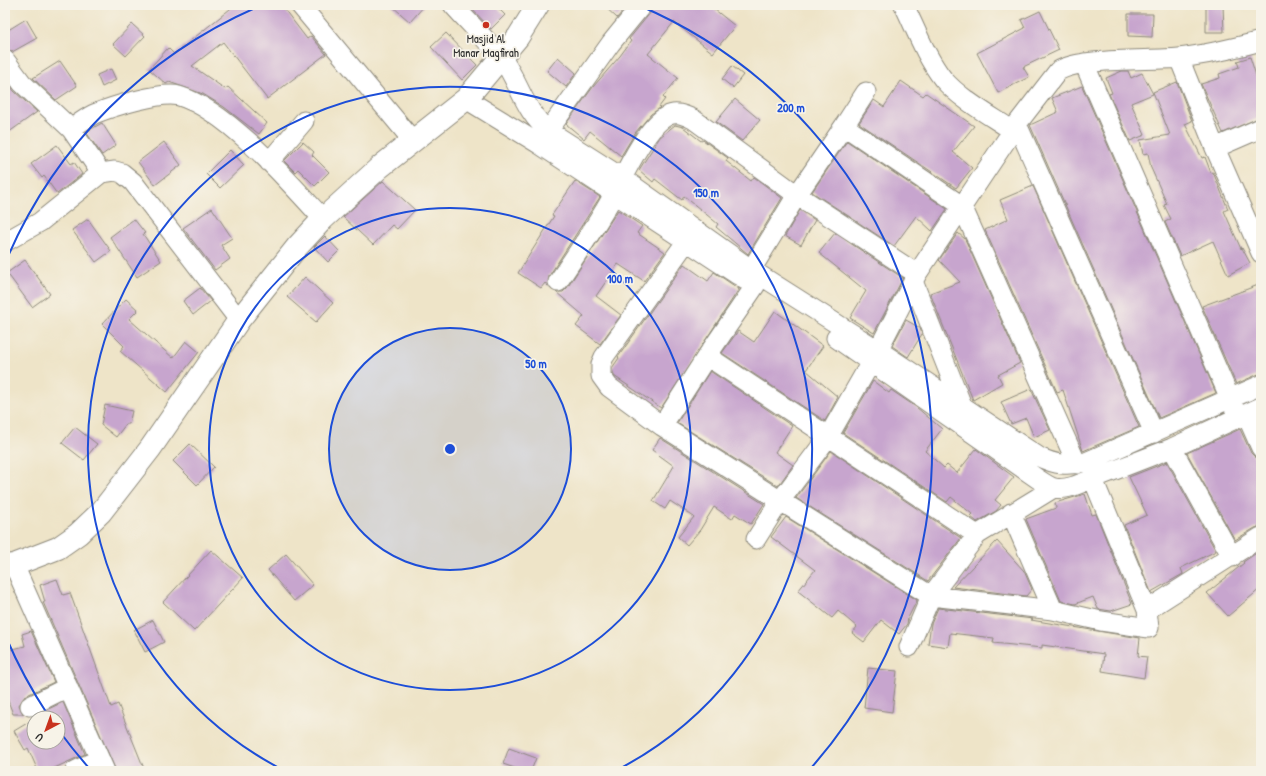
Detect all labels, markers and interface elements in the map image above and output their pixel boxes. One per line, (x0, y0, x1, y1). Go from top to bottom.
marker: Masjid Al Manar Magfirah (481, 20, 491, 30)
place label: Masjid Al Manar Magfirah (453, 30, 519, 61)
text: 200 m (777, 99, 805, 116)
text: 150 m (693, 184, 719, 201)
text: 100 m (607, 270, 633, 287)
text: 50 m (525, 355, 547, 372)
centre of rings (443, 442, 457, 456)
north arrow (26, 710, 66, 750)
text: U (33, 730, 46, 745)

